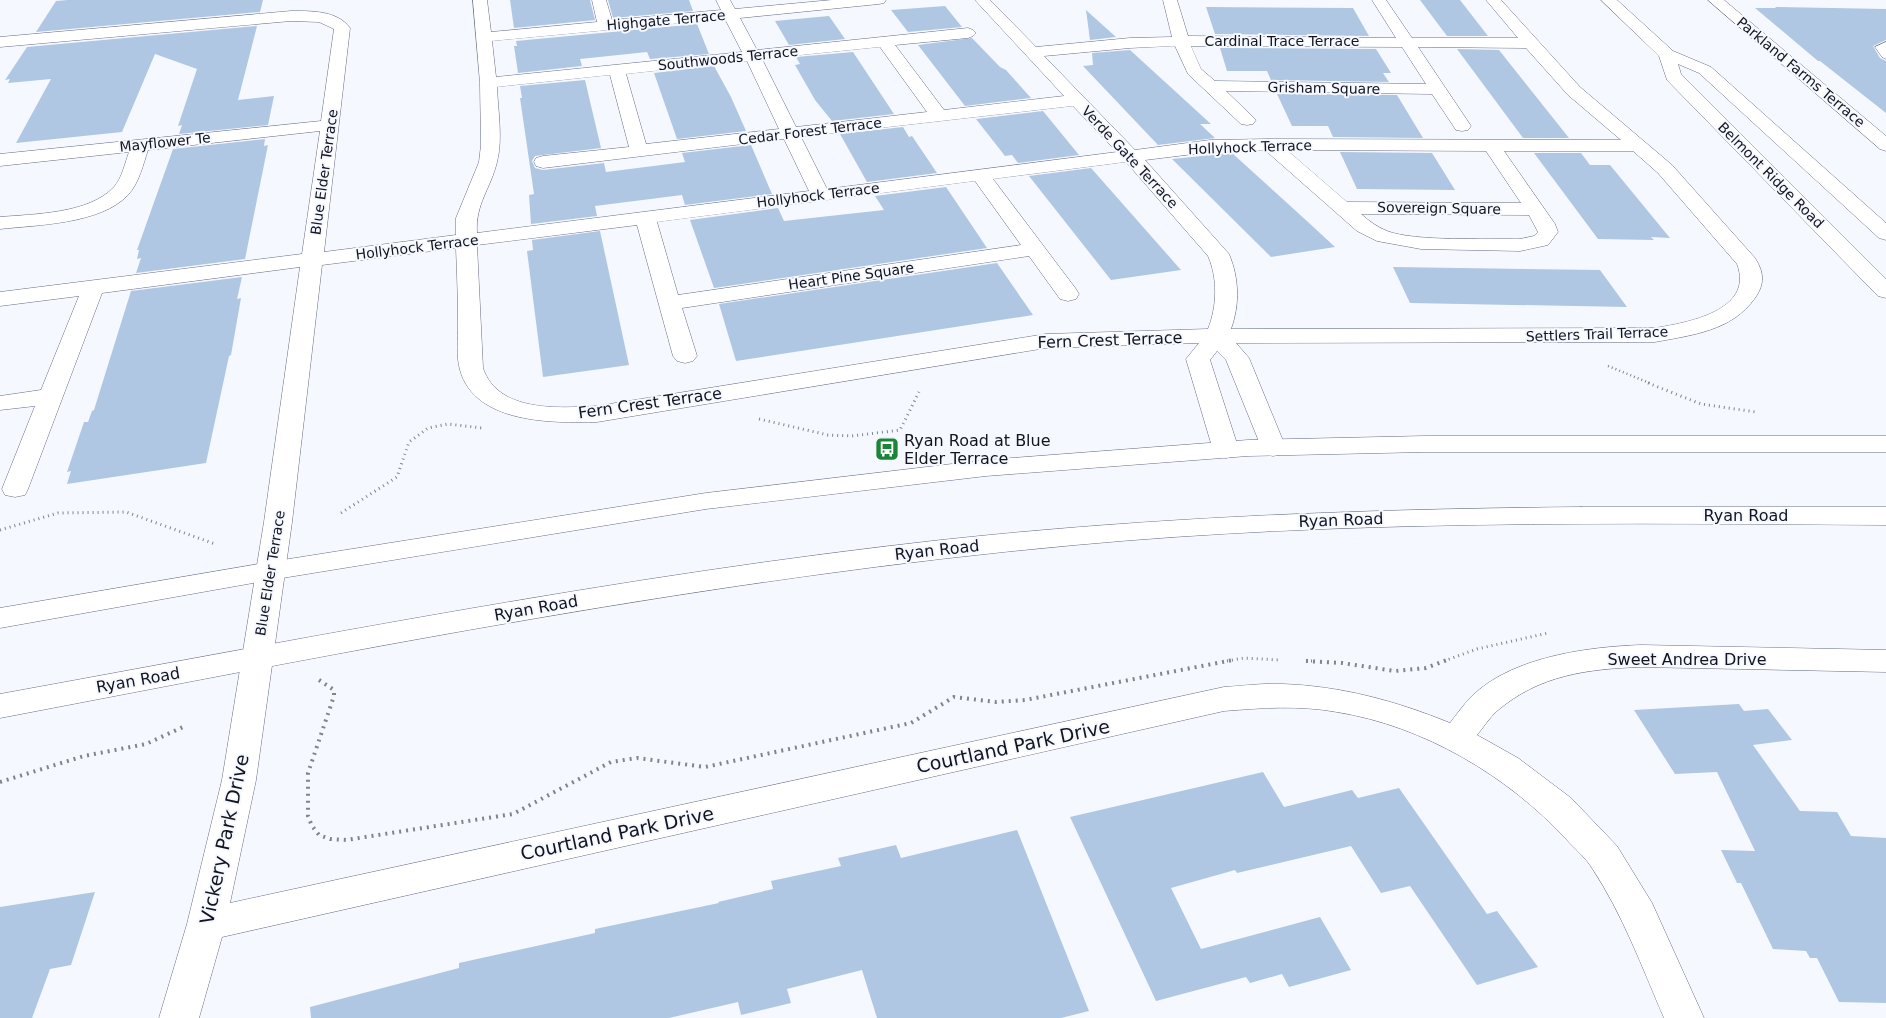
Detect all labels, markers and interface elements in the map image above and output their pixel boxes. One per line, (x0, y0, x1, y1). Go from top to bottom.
street label: Highgate Terrace (606, 7, 726, 33)
street label: Parkland Farms Terrace (1734, 14, 1868, 130)
street label: Cardinal Trace Terrace (1205, 33, 1359, 49)
street label: Southwoods Terrace (657, 43, 799, 73)
street label: Grisham Square (1268, 79, 1380, 97)
street label: Verde Gate Terrace (1079, 103, 1181, 211)
street label: Blue Elder Terrace (307, 108, 341, 236)
street label: Cedar Forest Terrace (737, 114, 883, 148)
street label: Belmont Ridge Road (1715, 119, 1827, 231)
street label: Mayflower Te (119, 129, 211, 155)
street label: Hollyhock Terrace (1188, 137, 1312, 157)
street label: Hollyhock Terrace (756, 180, 880, 210)
street label: Sovereign Square (1377, 199, 1501, 217)
street label: Hollyhock Terrace (355, 232, 479, 262)
street label: Heart Pine Square (787, 259, 915, 293)
street label: Settlers Trail Terrace (1526, 324, 1668, 344)
street label: Fern Crest Terrace (1037, 328, 1183, 352)
street label: Fern Crest Terrace (577, 384, 723, 422)
place label: Ryan Road at Blue Elder Terrace (904, 431, 1051, 468)
bus stop icon: Ryan Road at Blue Elder Terrace (874, 436, 900, 462)
street label: Ryan Road (1704, 506, 1788, 525)
street label: Blue Elder Terrace (252, 509, 288, 637)
street label: Ryan Road (1298, 509, 1384, 531)
street label: Ryan Road (894, 536, 980, 564)
street label: Ryan Road (493, 591, 579, 625)
street label: Sweet Andrea Drive (1607, 650, 1767, 669)
street label: Ryan Road (95, 663, 181, 697)
street label: Courtland Park Drive (914, 715, 1112, 777)
street label: Vickery Park Drive (195, 752, 253, 926)
street label: Courtland Park Drive (518, 802, 716, 864)

